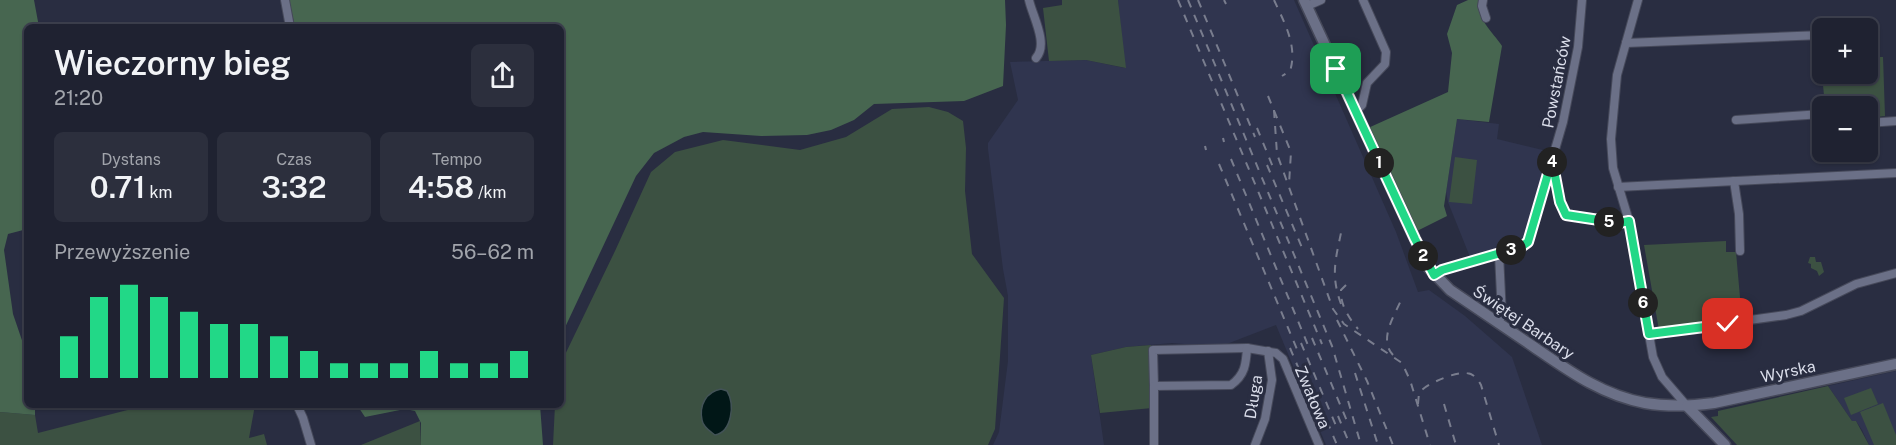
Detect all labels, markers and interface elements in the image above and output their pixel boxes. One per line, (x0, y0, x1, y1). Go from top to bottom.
map controls (1812, 18, 1878, 162)
button: + (1812, 18, 1878, 84)
street label: Powstańców (1538, 34, 1575, 130)
pin (1310, 43, 1361, 94)
text: Wieczorny bieg (54, 44, 291, 82)
button: share (471, 44, 534, 107)
icon: arrive (1319, 52, 1352, 85)
text: 21:20 (54, 86, 103, 110)
button: − (1812, 96, 1878, 162)
pin: 4 (1537, 147, 1567, 177)
pin: 1 (1364, 148, 1394, 178)
text: Dystans (101, 150, 161, 169)
text: Czas (276, 150, 312, 169)
text: Tempo (432, 150, 482, 169)
text: 4 (1547, 152, 1557, 171)
text: 1 (1376, 153, 1382, 172)
text: 0.71 (90, 169, 146, 205)
text: 3:32 (262, 169, 326, 205)
text: 4:58 (408, 169, 474, 205)
text: km (146, 183, 172, 202)
text: /km (474, 183, 506, 202)
pin: 5 (1594, 207, 1624, 237)
text: 5 (1604, 212, 1614, 231)
pin: 3 (1496, 235, 1526, 265)
text: Przewyższenie (54, 240, 190, 264)
text: 56–62 m (451, 240, 534, 264)
text: 3 (1506, 240, 1516, 259)
pin: 2 (1408, 241, 1438, 271)
text: 2 (1418, 246, 1428, 265)
street label: Świętej Barbary (1469, 281, 1579, 364)
pin: 6 (1628, 288, 1658, 318)
text: 6 (1638, 293, 1648, 312)
pin (1702, 298, 1753, 349)
icon: check (1711, 307, 1744, 340)
street label: Wyrska (1759, 356, 1817, 387)
street label: Zwałowa (1291, 363, 1334, 431)
street label: Długa (1241, 374, 1266, 420)

